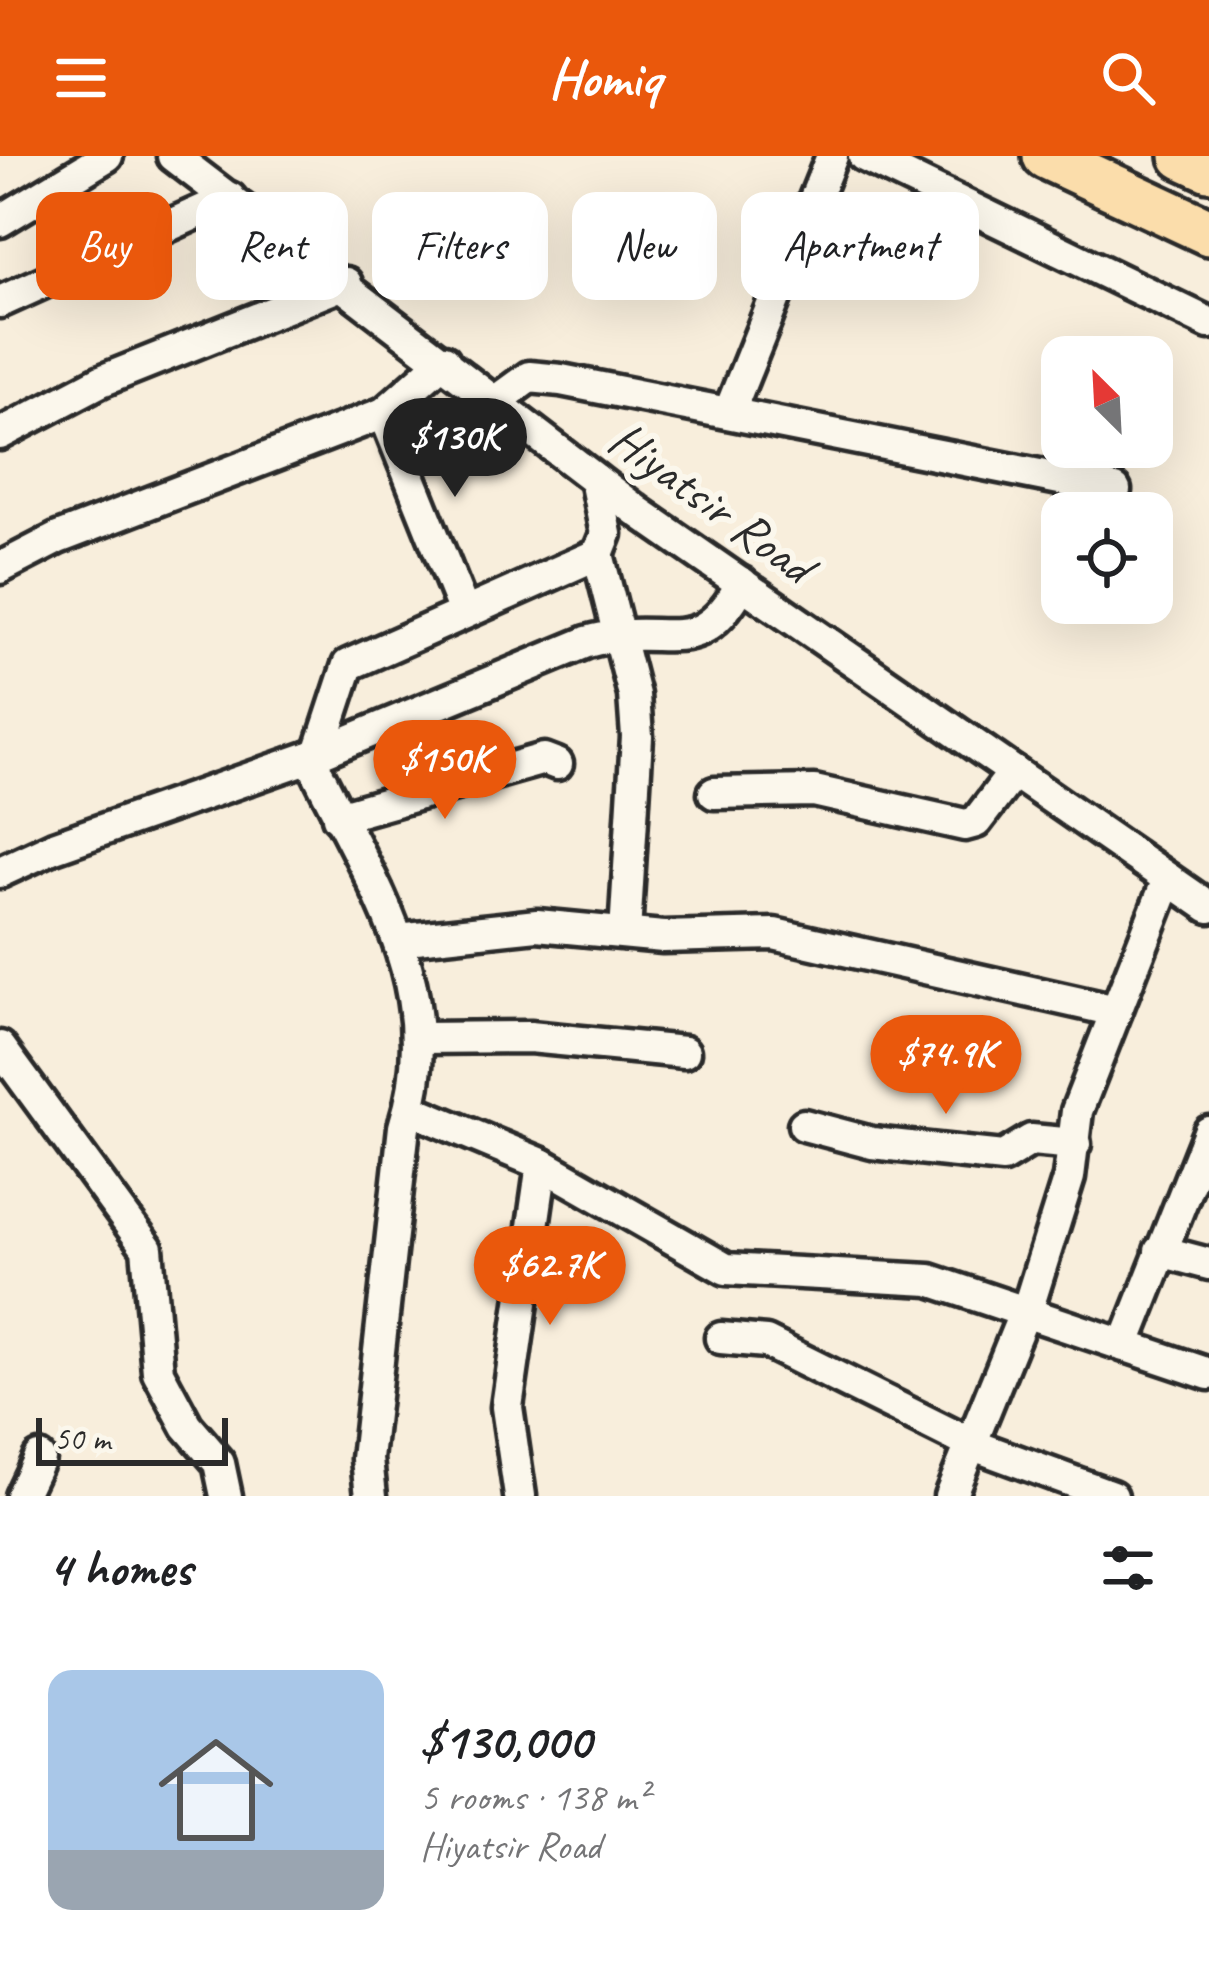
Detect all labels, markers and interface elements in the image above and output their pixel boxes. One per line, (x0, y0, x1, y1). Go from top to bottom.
text: Homiq (548, 44, 661, 112)
icon: menu (48, 45, 114, 111)
icon: search (1095, 45, 1161, 111)
chip: Buy (36, 192, 172, 300)
chip: Rent (196, 192, 348, 300)
chip: Filters (372, 192, 548, 300)
chip: New (572, 192, 717, 300)
chip: Apartment (741, 192, 979, 300)
north arrow (1041, 336, 1173, 468)
map controls (1041, 336, 1173, 624)
pin: $130K (371, 398, 539, 500)
street label: Hiyatsir Road (597, 406, 832, 602)
text: $130K (410, 412, 500, 461)
button: locate (1041, 492, 1173, 624)
pin: $150K (361, 720, 529, 822)
text: $150K (400, 734, 490, 783)
pin: $74.9K (848, 1015, 1044, 1117)
text: $74.9K (897, 1029, 995, 1078)
pin: $62.7K (452, 1226, 648, 1328)
text: $62.7K (501, 1240, 599, 1289)
scale bar (36, 1412, 228, 1465)
text: 50 m (54, 1418, 110, 1460)
icon: filters (1095, 1535, 1161, 1601)
text: 4 homes (48, 1536, 192, 1600)
text: $130,000 (420, 1709, 591, 1773)
icon: home (144, 1718, 288, 1862)
text: 5 rooms · 138 m² (420, 1773, 648, 1822)
text: Hiyatsir Road (420, 1822, 601, 1871)

